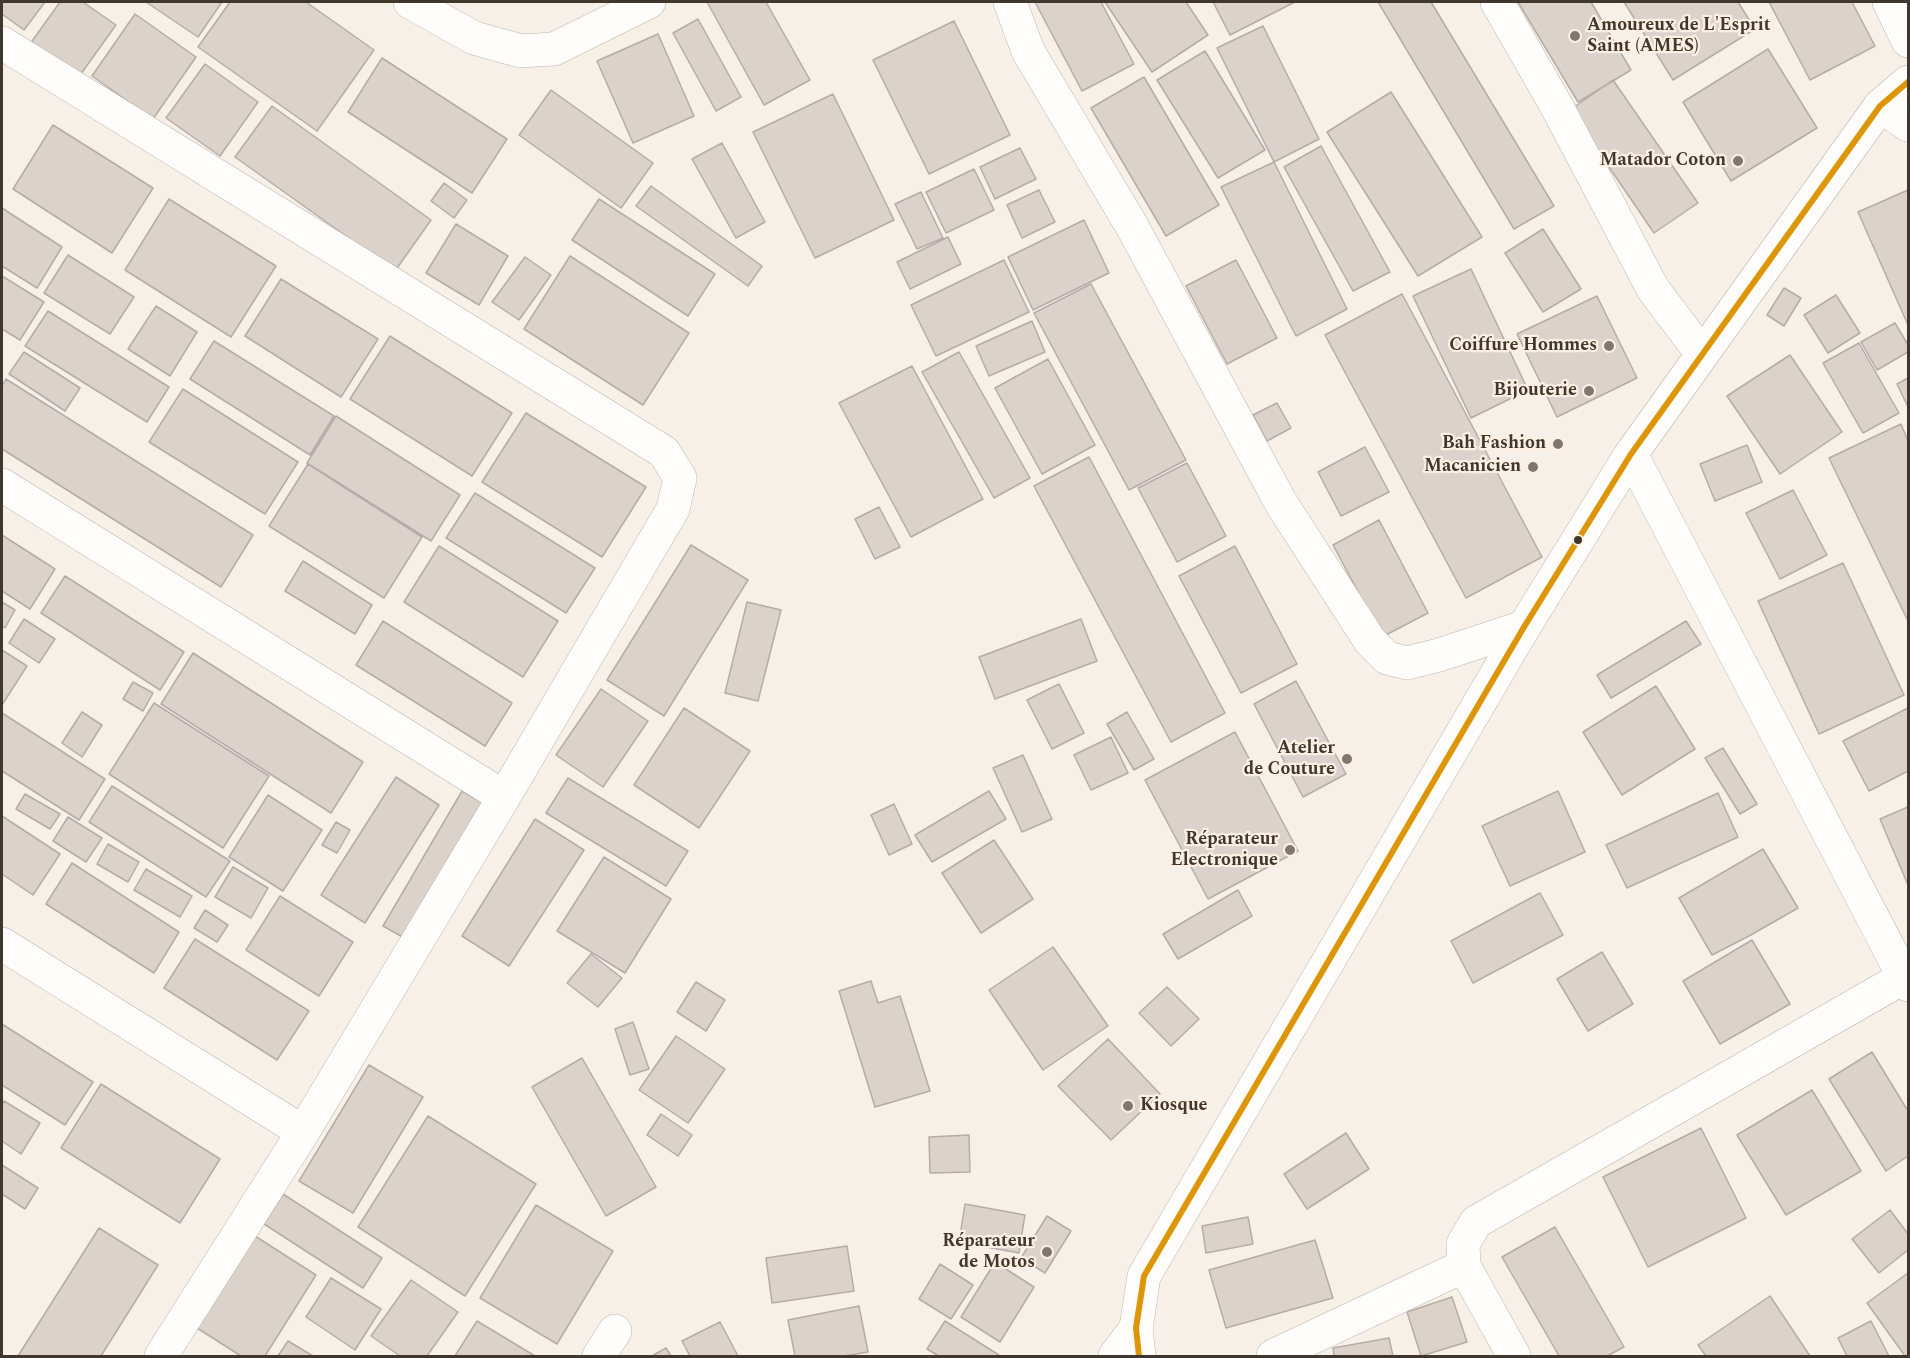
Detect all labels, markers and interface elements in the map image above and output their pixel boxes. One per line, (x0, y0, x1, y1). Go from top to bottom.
place label: Amoureux de L'Esprit Saint (AMES) (1587, 15, 1771, 57)
marker: Amoureux de L'Esprit Saint (AMES) (1568, 29, 1582, 43)
place label: Matador Coton (1600, 150, 1726, 172)
marker: Matador Coton (1731, 154, 1745, 168)
place label: Coiffure Hommes (1449, 335, 1597, 357)
marker: Coiffure Hommes (1602, 339, 1616, 353)
place label: Bijouterie (1494, 380, 1577, 402)
marker: Bijouterie (1582, 384, 1596, 398)
place label: Bah Fashion (1442, 433, 1546, 455)
marker: Bah Fashion (1551, 437, 1565, 451)
place label: Macanicien (1424, 456, 1521, 478)
marker: Macanicien (1526, 460, 1540, 474)
unlabelled marker (1572, 534, 1584, 546)
place label: Atelier de Couture (1244, 738, 1335, 780)
marker: Atelier de Couture (1340, 752, 1354, 766)
place label: Réparateur Electronique (1170, 829, 1278, 872)
marker: Réparateur Electronique (1283, 843, 1297, 857)
place label: Kiosque (1140, 1095, 1207, 1117)
marker: Kiosque (1121, 1099, 1135, 1113)
place label: Réparateur de Motos (942, 1231, 1035, 1274)
marker: Réparateur de Motos (1040, 1245, 1054, 1259)

